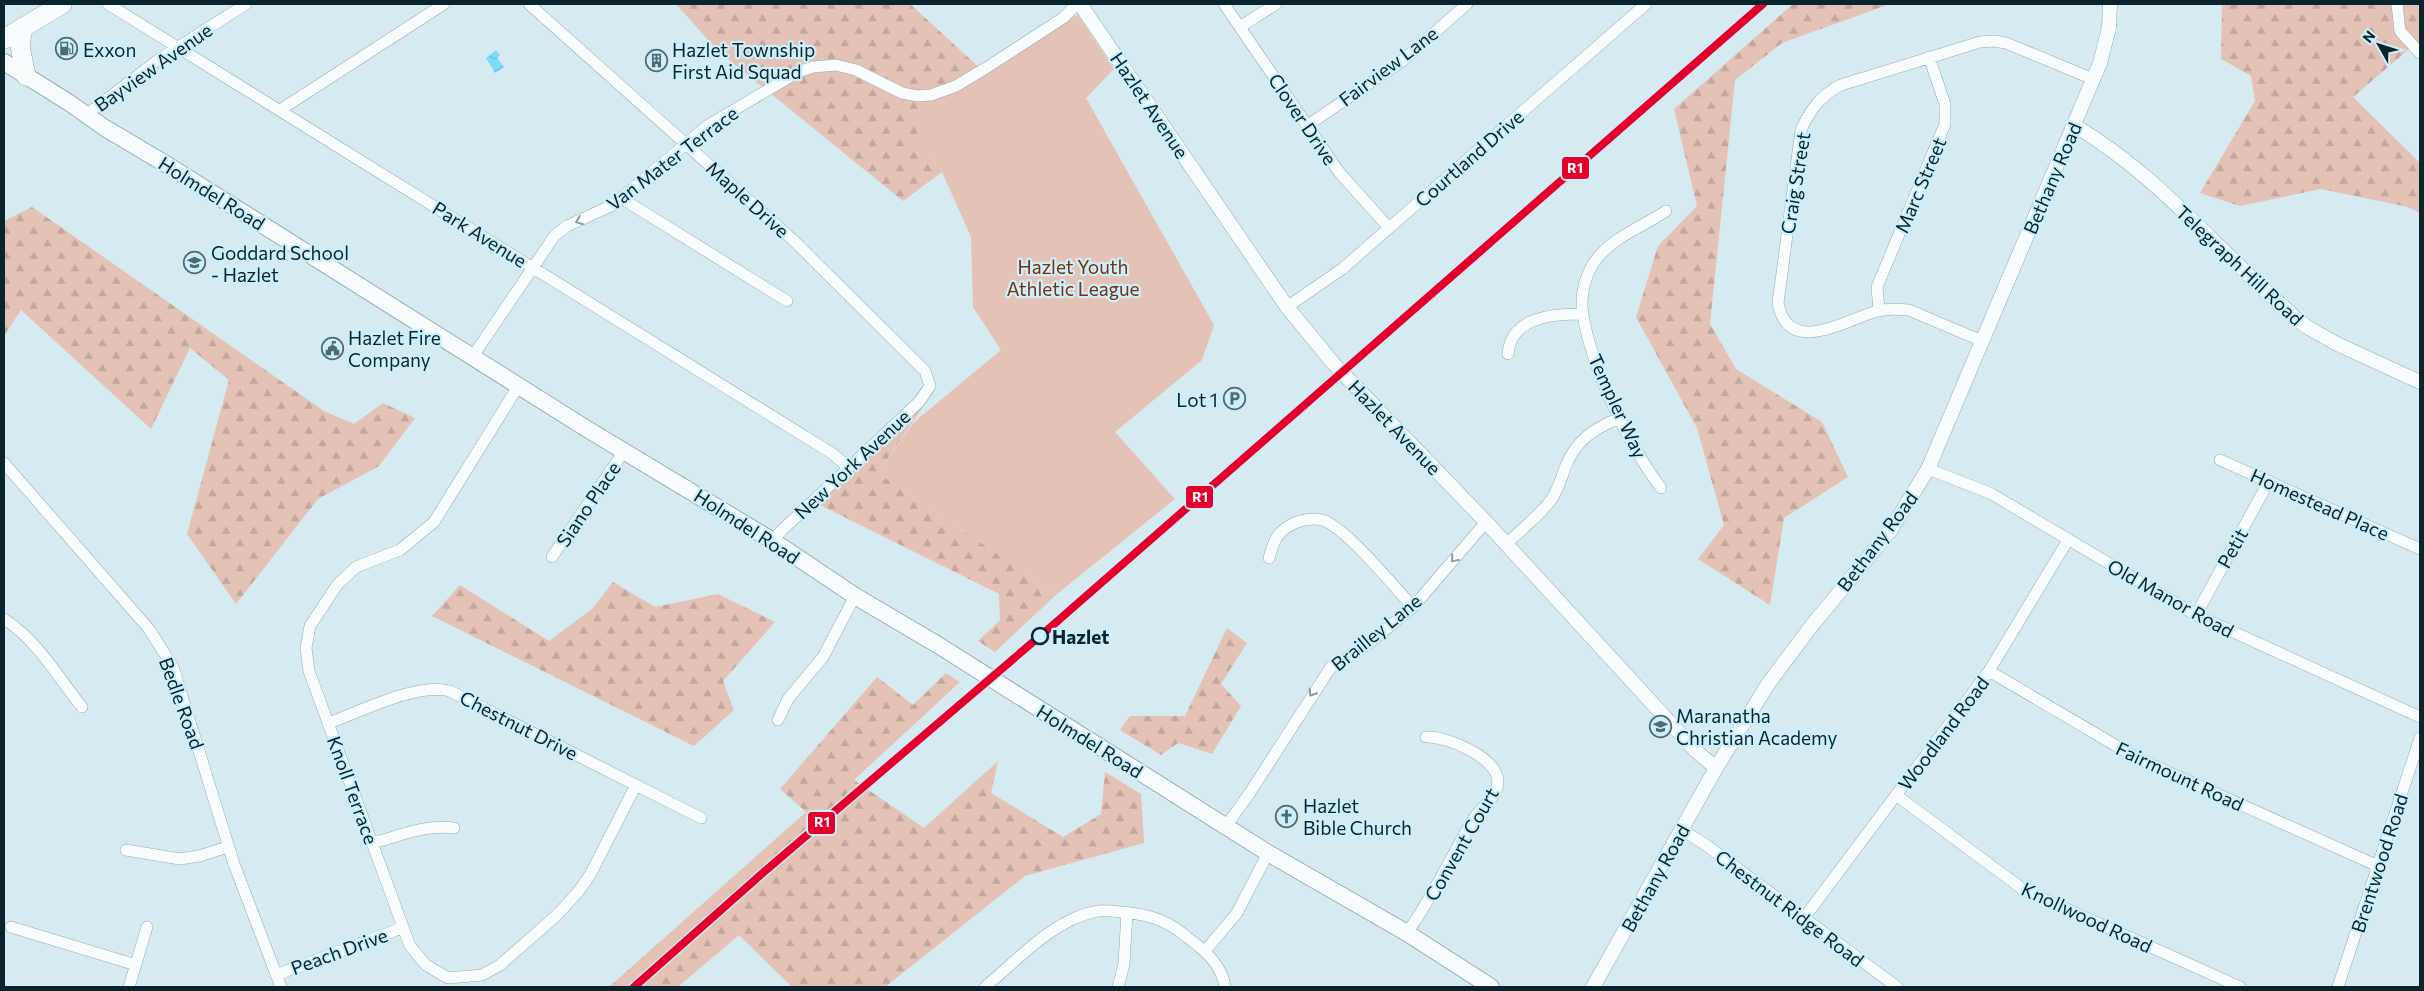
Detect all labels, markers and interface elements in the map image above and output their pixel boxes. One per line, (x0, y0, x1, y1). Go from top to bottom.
street label: Bayview Avenue (90, 18, 216, 116)
north arrow (2354, 20, 2404, 70)
street label: Fairview Lane (1334, 21, 1442, 111)
text: N (2359, 27, 2378, 46)
fuel station icon: Exxon (55, 37, 79, 61)
place label: Exxon (83, 38, 136, 61)
place label: Hazlet Township First Aid Squad (672, 38, 815, 83)
building icon: Hazlet Township First Aid Squad (644, 48, 668, 72)
street label: Hazlet Avenue (1106, 48, 1194, 162)
street label: Clover Drive (1264, 69, 1342, 169)
street label: Van Mater Terrace (602, 101, 742, 215)
street label: Courtland Drive (1410, 105, 1528, 211)
street label: Bethany Road (2018, 119, 2086, 237)
street label: Craig Street (1776, 130, 1814, 236)
street label: Marc Street (1889, 133, 1951, 236)
street label: Holmdel Road (155, 151, 269, 235)
street label: Maple Drive (702, 156, 794, 242)
line badge: R1 (1561, 156, 1590, 180)
text: R1 (1567, 159, 1583, 176)
street label: Park Avenue (429, 196, 531, 272)
street label: Telegraph Hill Road (2172, 200, 2308, 330)
one-way arrow (575, 215, 584, 225)
place label: Goddard School - Hazlet (211, 241, 349, 286)
school or university icon: Goddard School - Hazlet (183, 251, 207, 275)
park label: Hazlet Youth Athletic League (1006, 255, 1140, 300)
place label: Hazlet Fire Company (348, 326, 441, 371)
public building icon: Hazlet Fire Company (320, 336, 344, 360)
street label: Templer Way (1584, 350, 1652, 462)
street label: Hazlet Avenue (1344, 375, 1446, 479)
parking icon: Lot 1 (1222, 387, 1246, 411)
place label: Lot 1 (1176, 388, 1218, 411)
street label: New York Avenue (789, 405, 915, 523)
street label: Siano Place (551, 457, 625, 551)
street label: Homestead Place (2247, 463, 2393, 545)
street label: Holmdel Road (690, 483, 804, 569)
line badge: R1 (1185, 485, 1214, 509)
street label: Bethany Road (1832, 486, 1922, 596)
text: R1 (1192, 488, 1208, 505)
street label: Petit (2212, 524, 2252, 572)
one-way arrow (1451, 553, 1460, 562)
street label: Old Manor Road (2104, 554, 2238, 642)
street label: Brailley Lane (1326, 589, 1426, 675)
place label: Hazlet (1052, 625, 1109, 648)
marker: Hazlet (1031, 627, 1049, 645)
street label: Bedle Road (155, 654, 209, 752)
street label: Woodland Road (1893, 672, 1993, 794)
street label: Chestnut Drive (456, 685, 582, 765)
one-way arrow (1309, 688, 1319, 697)
street label: Holmdel Road (1033, 699, 1147, 783)
place label: Maranatha Christian Academy (1676, 704, 1837, 749)
school or university icon: Maranatha Christian Academy (1648, 714, 1672, 738)
street label: Knoll Terrace (323, 733, 383, 847)
street label: Fairmount Road (2113, 736, 2247, 816)
street label: Convent Court (1419, 783, 1503, 905)
street label: Brentwood Road (2346, 791, 2412, 935)
place label: Hazlet Bible Church (1303, 794, 1412, 839)
church icon: Hazlet Bible Church (1275, 804, 1299, 828)
line badge: R1 (807, 811, 836, 835)
text: R1 (814, 813, 830, 830)
street label: Bethany Road (1616, 820, 1694, 936)
street label: Chestnut Ridge Road (1711, 845, 1869, 971)
street label: Knollwood Road (2018, 877, 2156, 957)
street label: Peach Drive (287, 923, 391, 979)

